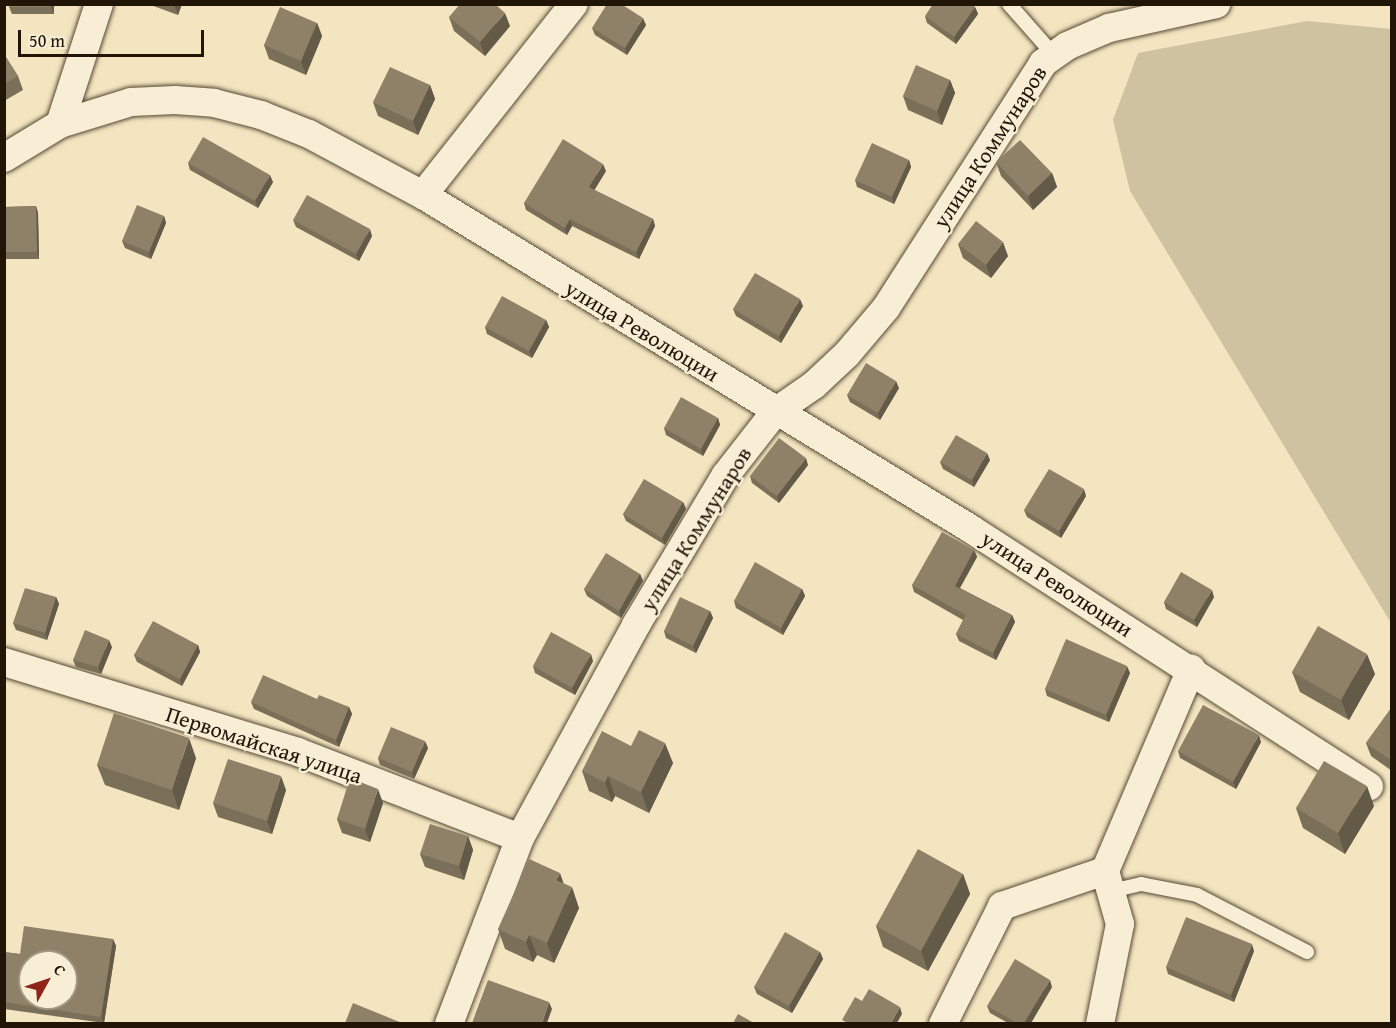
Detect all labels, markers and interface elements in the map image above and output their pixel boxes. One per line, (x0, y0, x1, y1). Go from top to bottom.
scale bar (21, 18, 207, 56)
text: 50 m (29, 27, 65, 54)
street label: улица Коммунаров (928, 61, 1052, 233)
street label: улица Революции (560, 275, 724, 387)
street label: улица Коммунаров (635, 442, 757, 616)
street label: улица Революции (976, 525, 1138, 643)
street label: Первомайская улица (163, 701, 365, 789)
north arrow (18, 950, 78, 1010)
text: С (48, 959, 72, 981)

